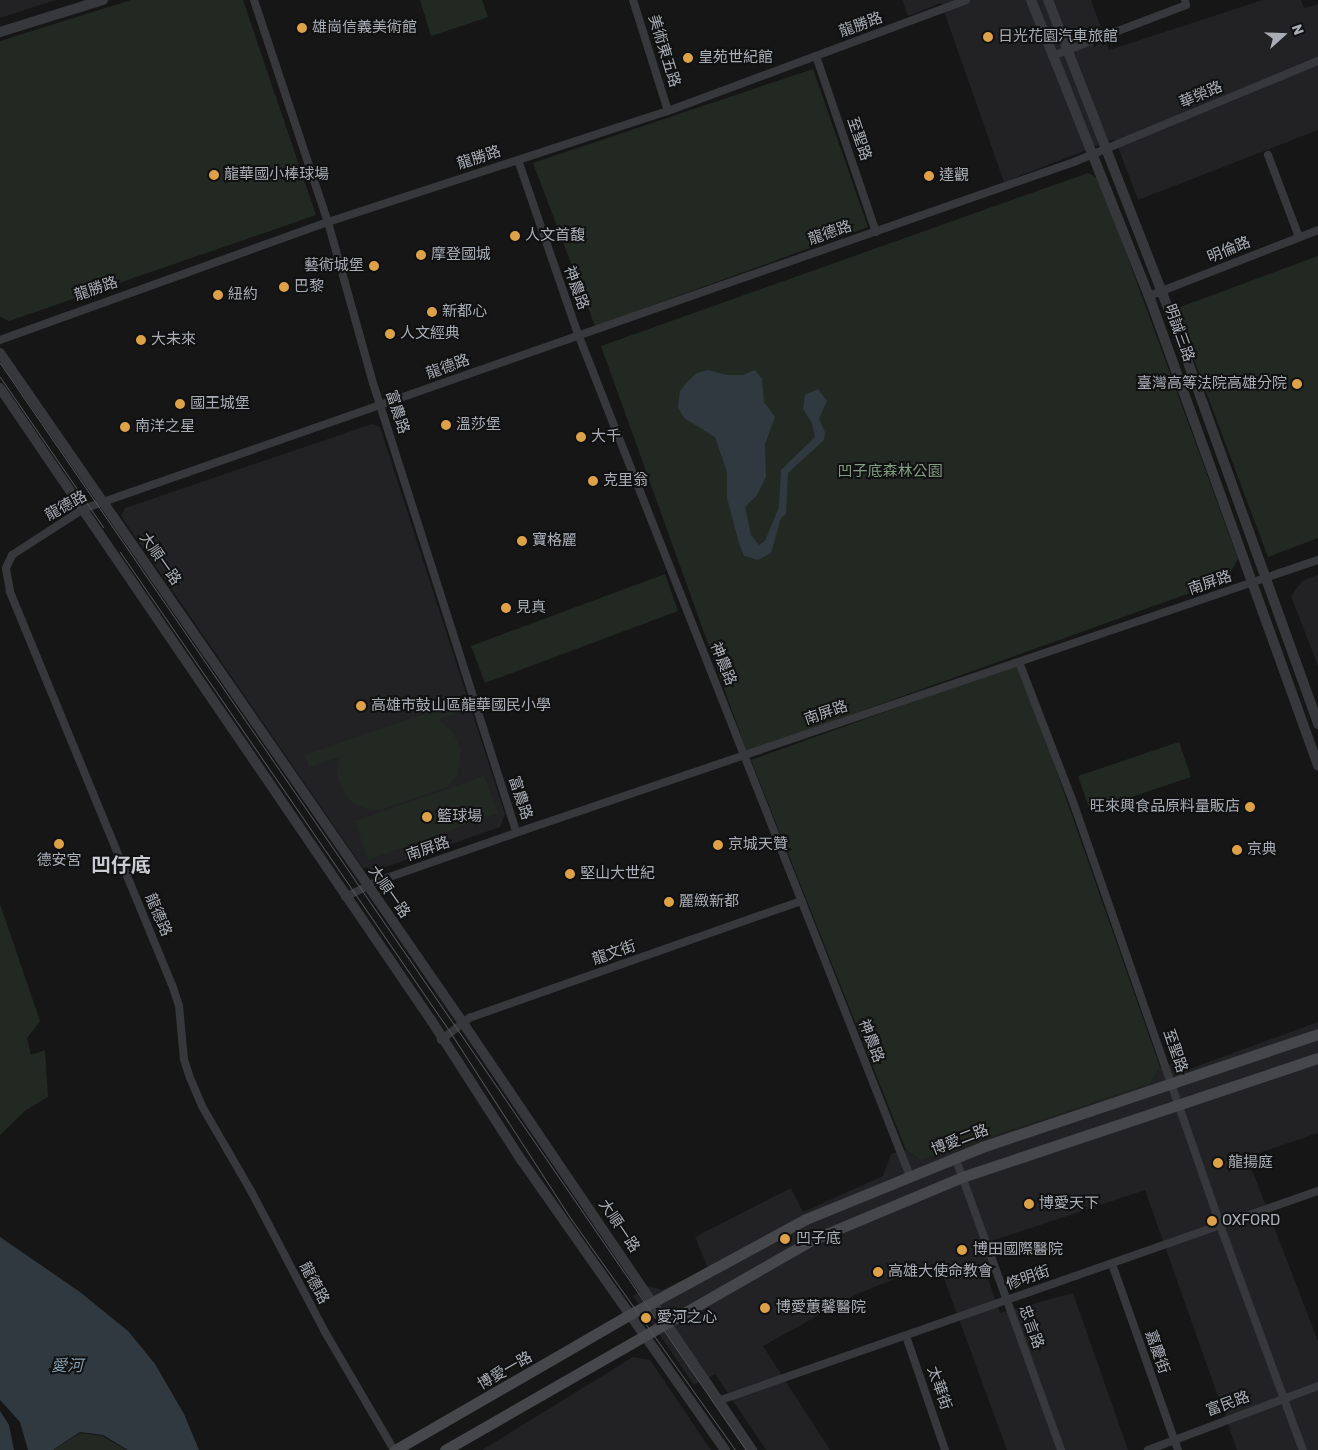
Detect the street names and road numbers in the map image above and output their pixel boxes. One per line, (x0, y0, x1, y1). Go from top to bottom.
street label: 龍勝路 (837, 9, 885, 41)
street label: 美術東五路 (644, 13, 684, 89)
street label: 華榮路 (1177, 78, 1225, 112)
street label: 至聖路 (843, 115, 875, 163)
street label: 龍勝路 (455, 142, 503, 174)
street label: 龍德路 (806, 217, 854, 249)
street label: 明倫路 (1205, 233, 1253, 267)
street label: 神農路 (560, 264, 592, 312)
street label: 龍勝路 (72, 273, 120, 305)
street label: 明誠三路 (1160, 302, 1198, 364)
street label: 龍德路 (424, 351, 472, 383)
street label: 富農路 (381, 388, 413, 436)
street label: 龍德路 (42, 487, 90, 525)
street label: 大順一路 (135, 529, 185, 589)
street label: 南屏路 (1186, 567, 1234, 599)
street label: 神農路 (706, 640, 740, 688)
street label: 南屏路 (802, 697, 850, 729)
street label: 富農路 (504, 774, 536, 822)
street label: 南屏路 (404, 833, 452, 865)
street label: 大順一路 (364, 862, 414, 922)
street label: 龍德路 (141, 891, 175, 939)
street label: 龍文街 (590, 937, 638, 969)
street label: 神農路 (855, 1017, 887, 1065)
street label: 至聖路 (1159, 1027, 1191, 1075)
street label: 博愛二路 (929, 1121, 991, 1159)
street label: 大順一路 (595, 1196, 643, 1256)
street label: 龍德路 (295, 1259, 333, 1307)
street label: 修明街 (1004, 1262, 1052, 1294)
street label: 忠言路 (1015, 1303, 1047, 1351)
street label: 嘉慶街 (1141, 1328, 1173, 1376)
street label: 博愛一路 (475, 1348, 535, 1394)
street label: 太華街 (923, 1364, 955, 1412)
street label: 富民路 (1204, 1388, 1252, 1420)

